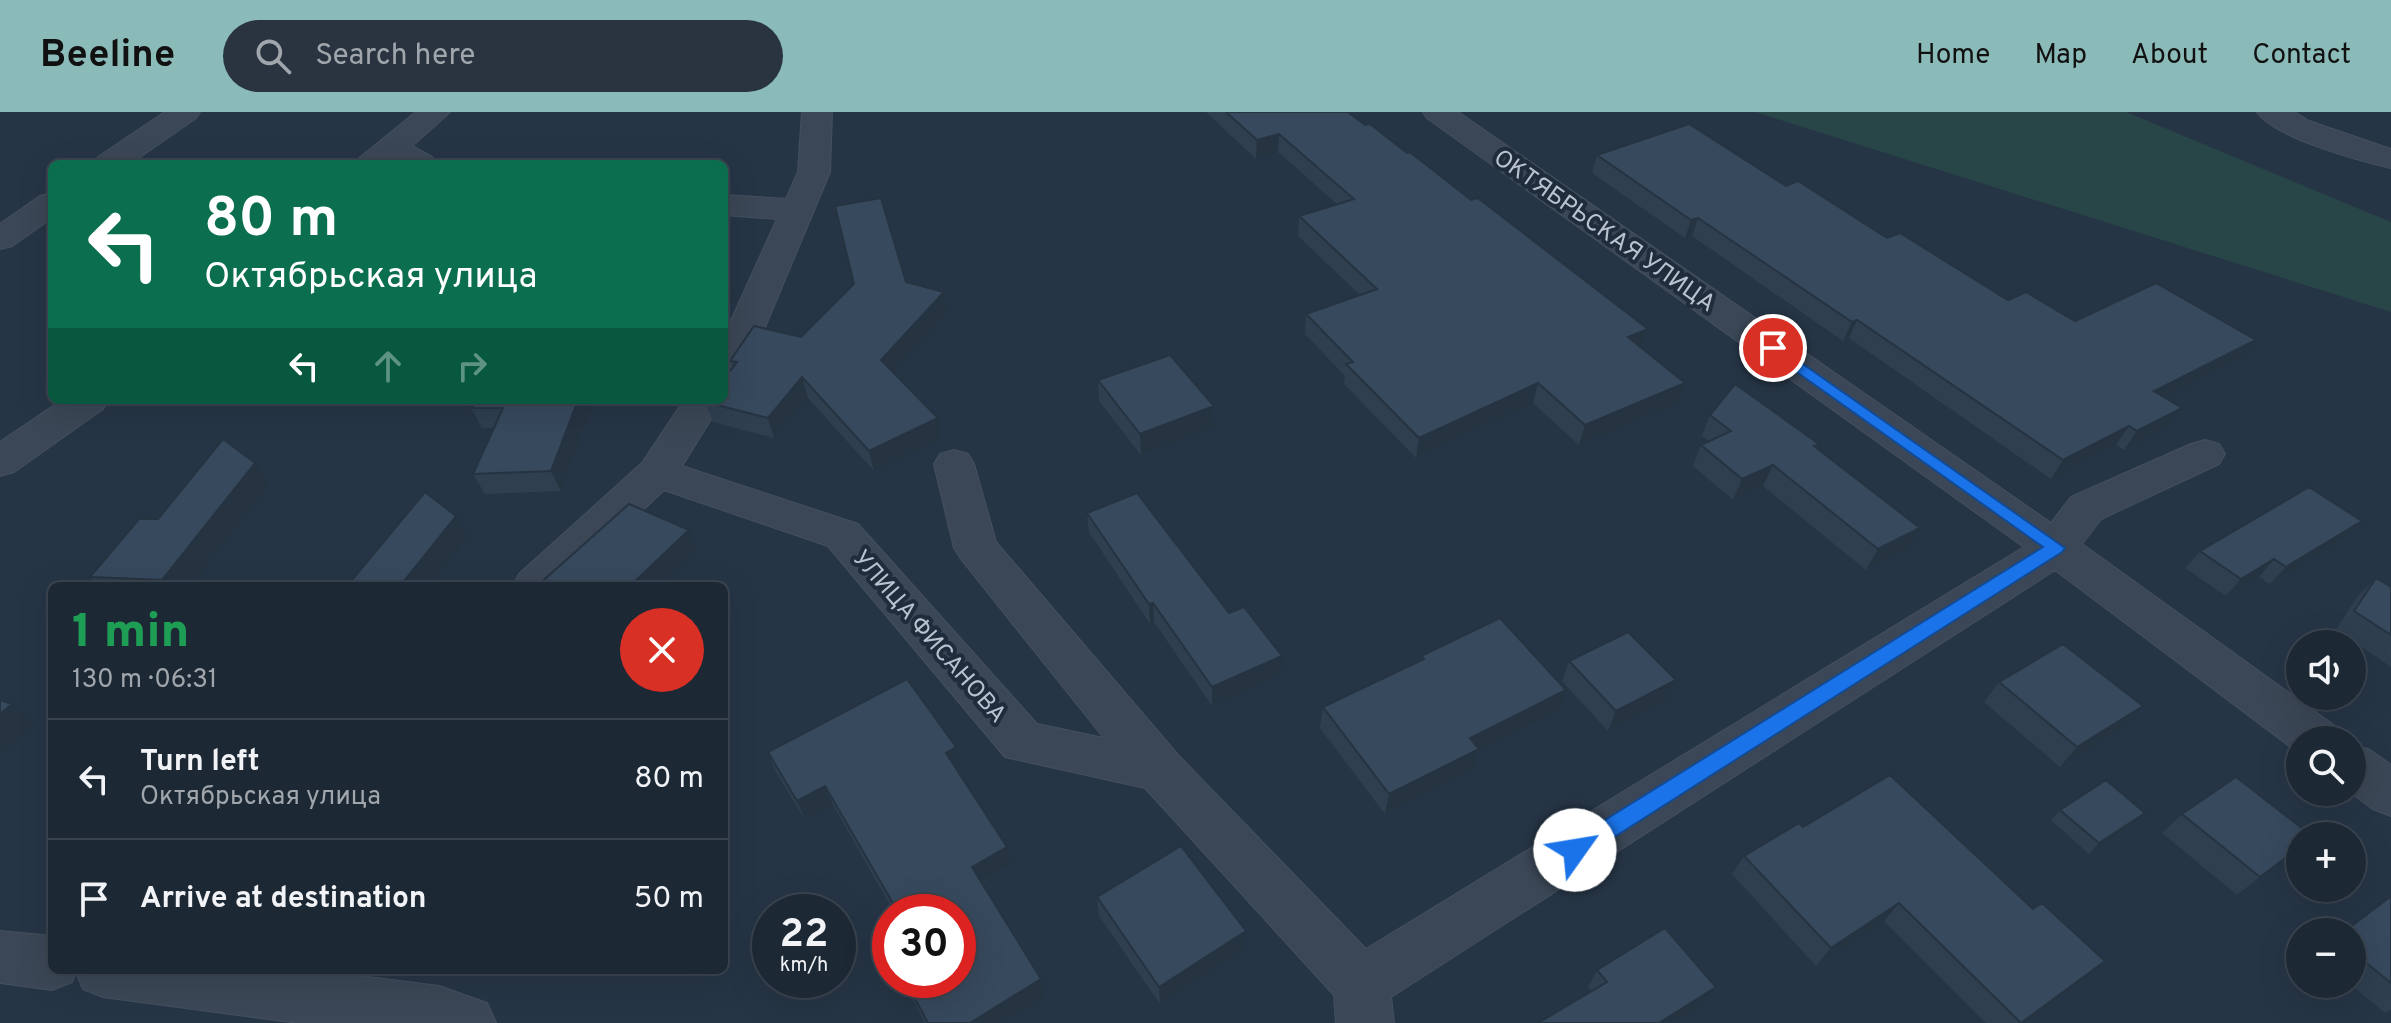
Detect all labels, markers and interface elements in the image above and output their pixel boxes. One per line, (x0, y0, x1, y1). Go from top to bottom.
search box (223, 20, 783, 92)
text: Beeline (40, 32, 175, 81)
icon: search (251, 34, 295, 78)
text: Search here (315, 38, 475, 75)
text: Home (1916, 38, 1990, 74)
text: Map (2034, 38, 2087, 74)
text: About (2131, 38, 2208, 74)
text: Contact (2252, 38, 2351, 74)
street label: ОКТЯБРЬСКАЯ УЛИЦА (1487, 144, 1721, 320)
text: 80 m (204, 186, 338, 256)
icon: left (72, 192, 176, 296)
text: Октябрьская улица (204, 255, 537, 301)
pin (1739, 314, 1807, 382)
icon: arrive (1751, 326, 1795, 370)
icon: left (282, 344, 326, 388)
icon: ahead (366, 344, 410, 388)
icon: right (450, 344, 494, 388)
street label: УЛИЦА ФИСАНОВА (845, 545, 1012, 730)
text: 1 min (72, 604, 189, 664)
button: close (620, 608, 704, 692)
map controls (2286, 630, 2366, 998)
button: sound (2286, 630, 2366, 710)
text: 130 m · 06:31 (72, 664, 218, 697)
button: search (2286, 726, 2366, 806)
text: Turn left (140, 744, 260, 781)
icon: left (72, 757, 116, 801)
text: 80 m (634, 761, 704, 798)
text: Октябрьская улица (140, 781, 381, 814)
position arrow (1533, 808, 1617, 892)
button: + (2286, 822, 2366, 902)
icon: arrive (72, 877, 116, 921)
text: Arrive at destination (140, 881, 426, 918)
text: 50 m (634, 881, 704, 918)
speed limit sign: 30 (872, 894, 976, 998)
text: 22 (780, 911, 828, 961)
button: − (2286, 918, 2366, 998)
text: km/h (780, 953, 828, 979)

